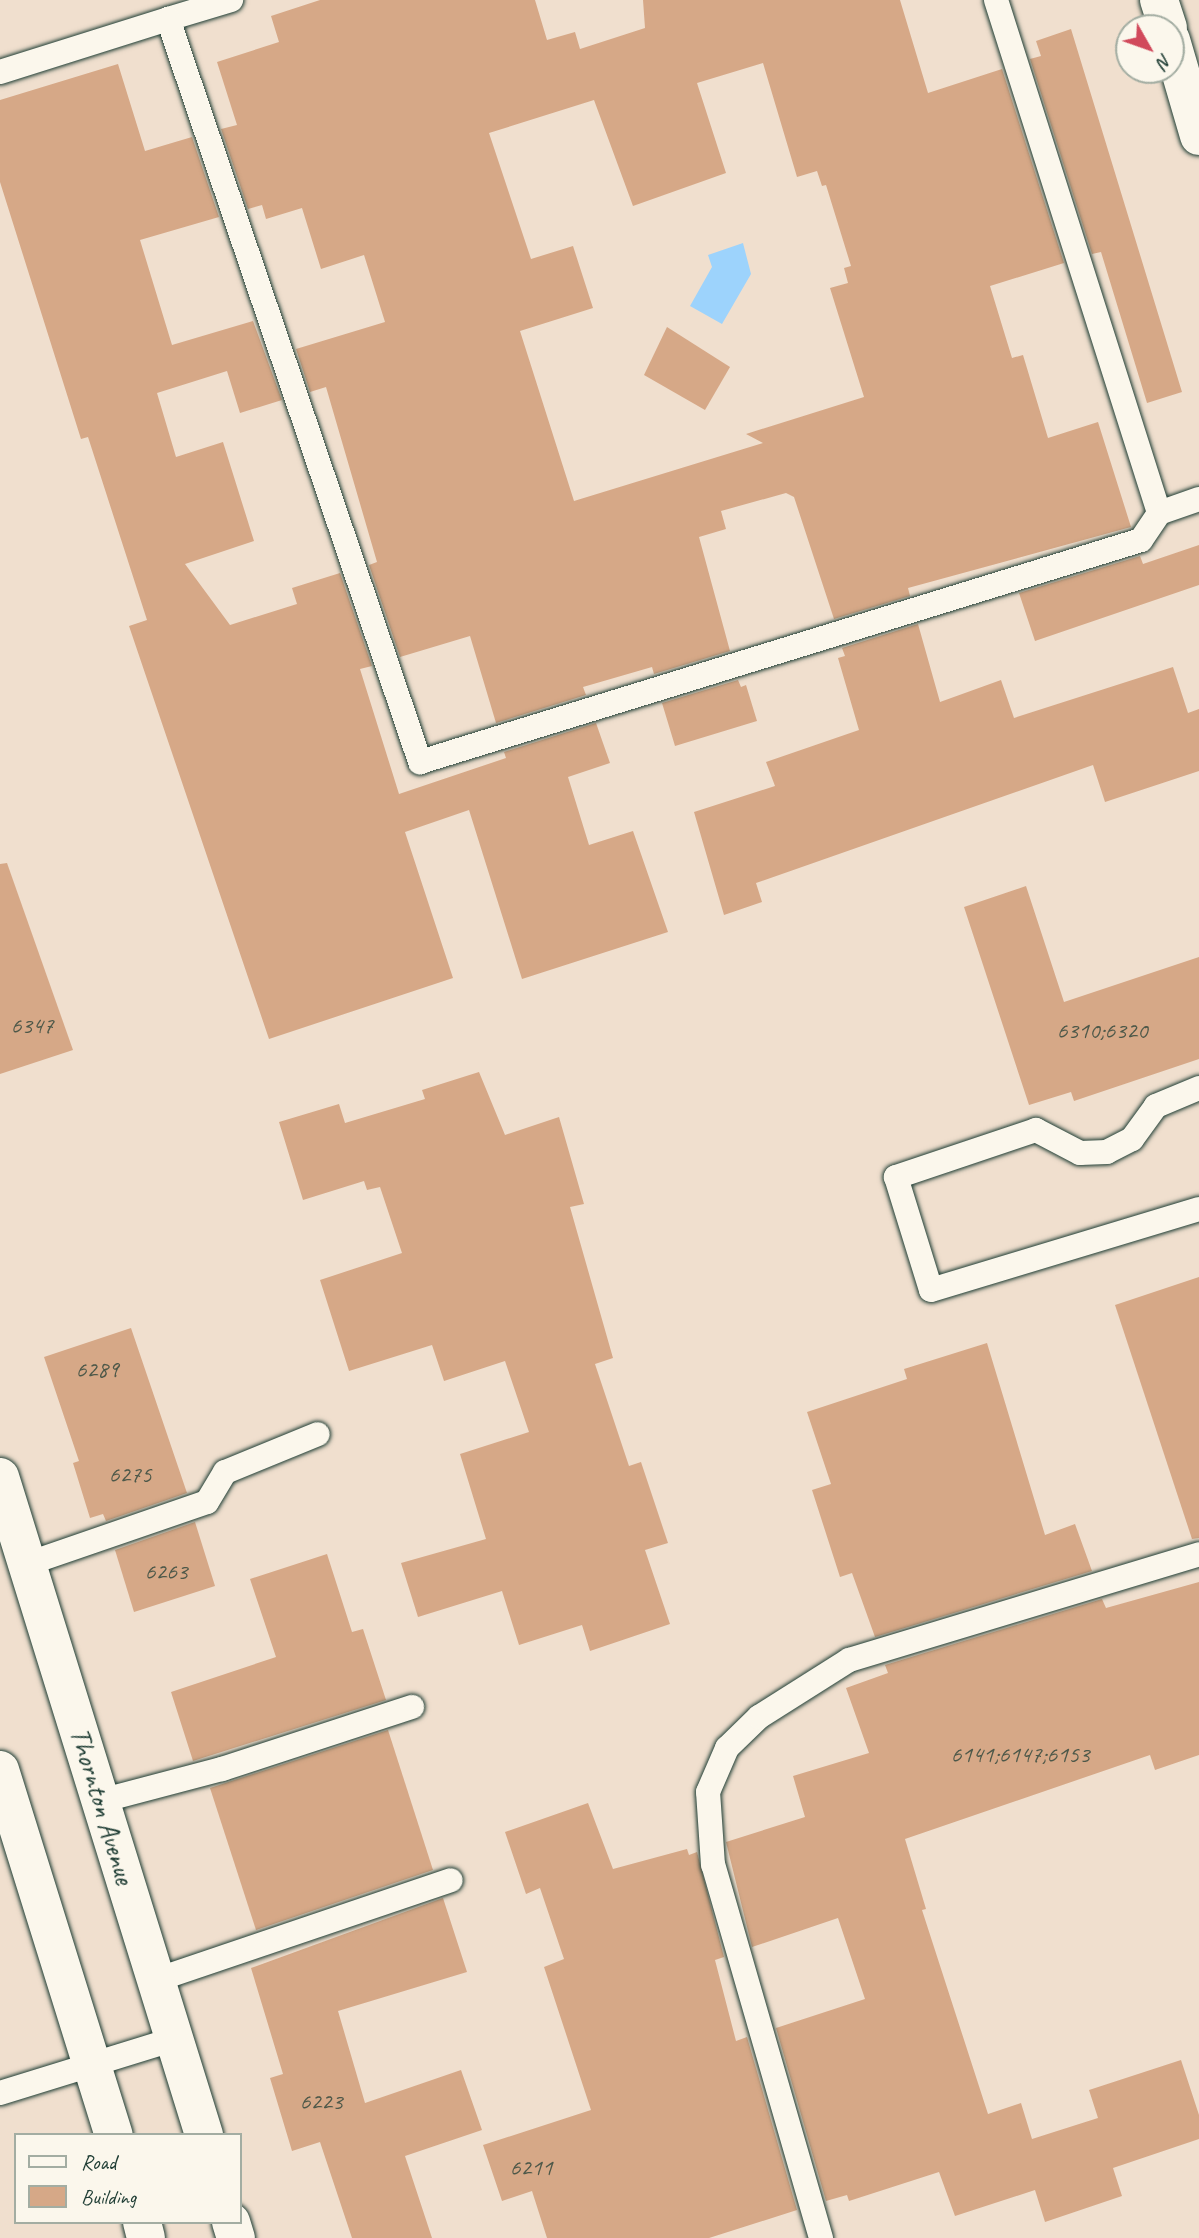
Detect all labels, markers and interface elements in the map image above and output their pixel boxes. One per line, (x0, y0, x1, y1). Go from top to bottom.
north arrow (1115, 14, 1185, 84)
text: N (1152, 49, 1178, 73)
house number: 6347 (10, 1012, 54, 1040)
house number: 6310;6320 (1056, 1017, 1148, 1045)
house number: 6289 (75, 1356, 119, 1384)
house number: 6275 (108, 1461, 152, 1489)
house number: 6263 (144, 1558, 188, 1586)
street label: Thornton Avenue (62, 1724, 142, 1888)
house number: 6141;6147;6153 (950, 1741, 1090, 1769)
house number: 6223 (299, 2088, 343, 2116)
legend (14, 2133, 242, 2224)
text: Road (81, 2149, 116, 2175)
house number: 6211 (509, 2154, 553, 2182)
text: Building (81, 2184, 136, 2210)

